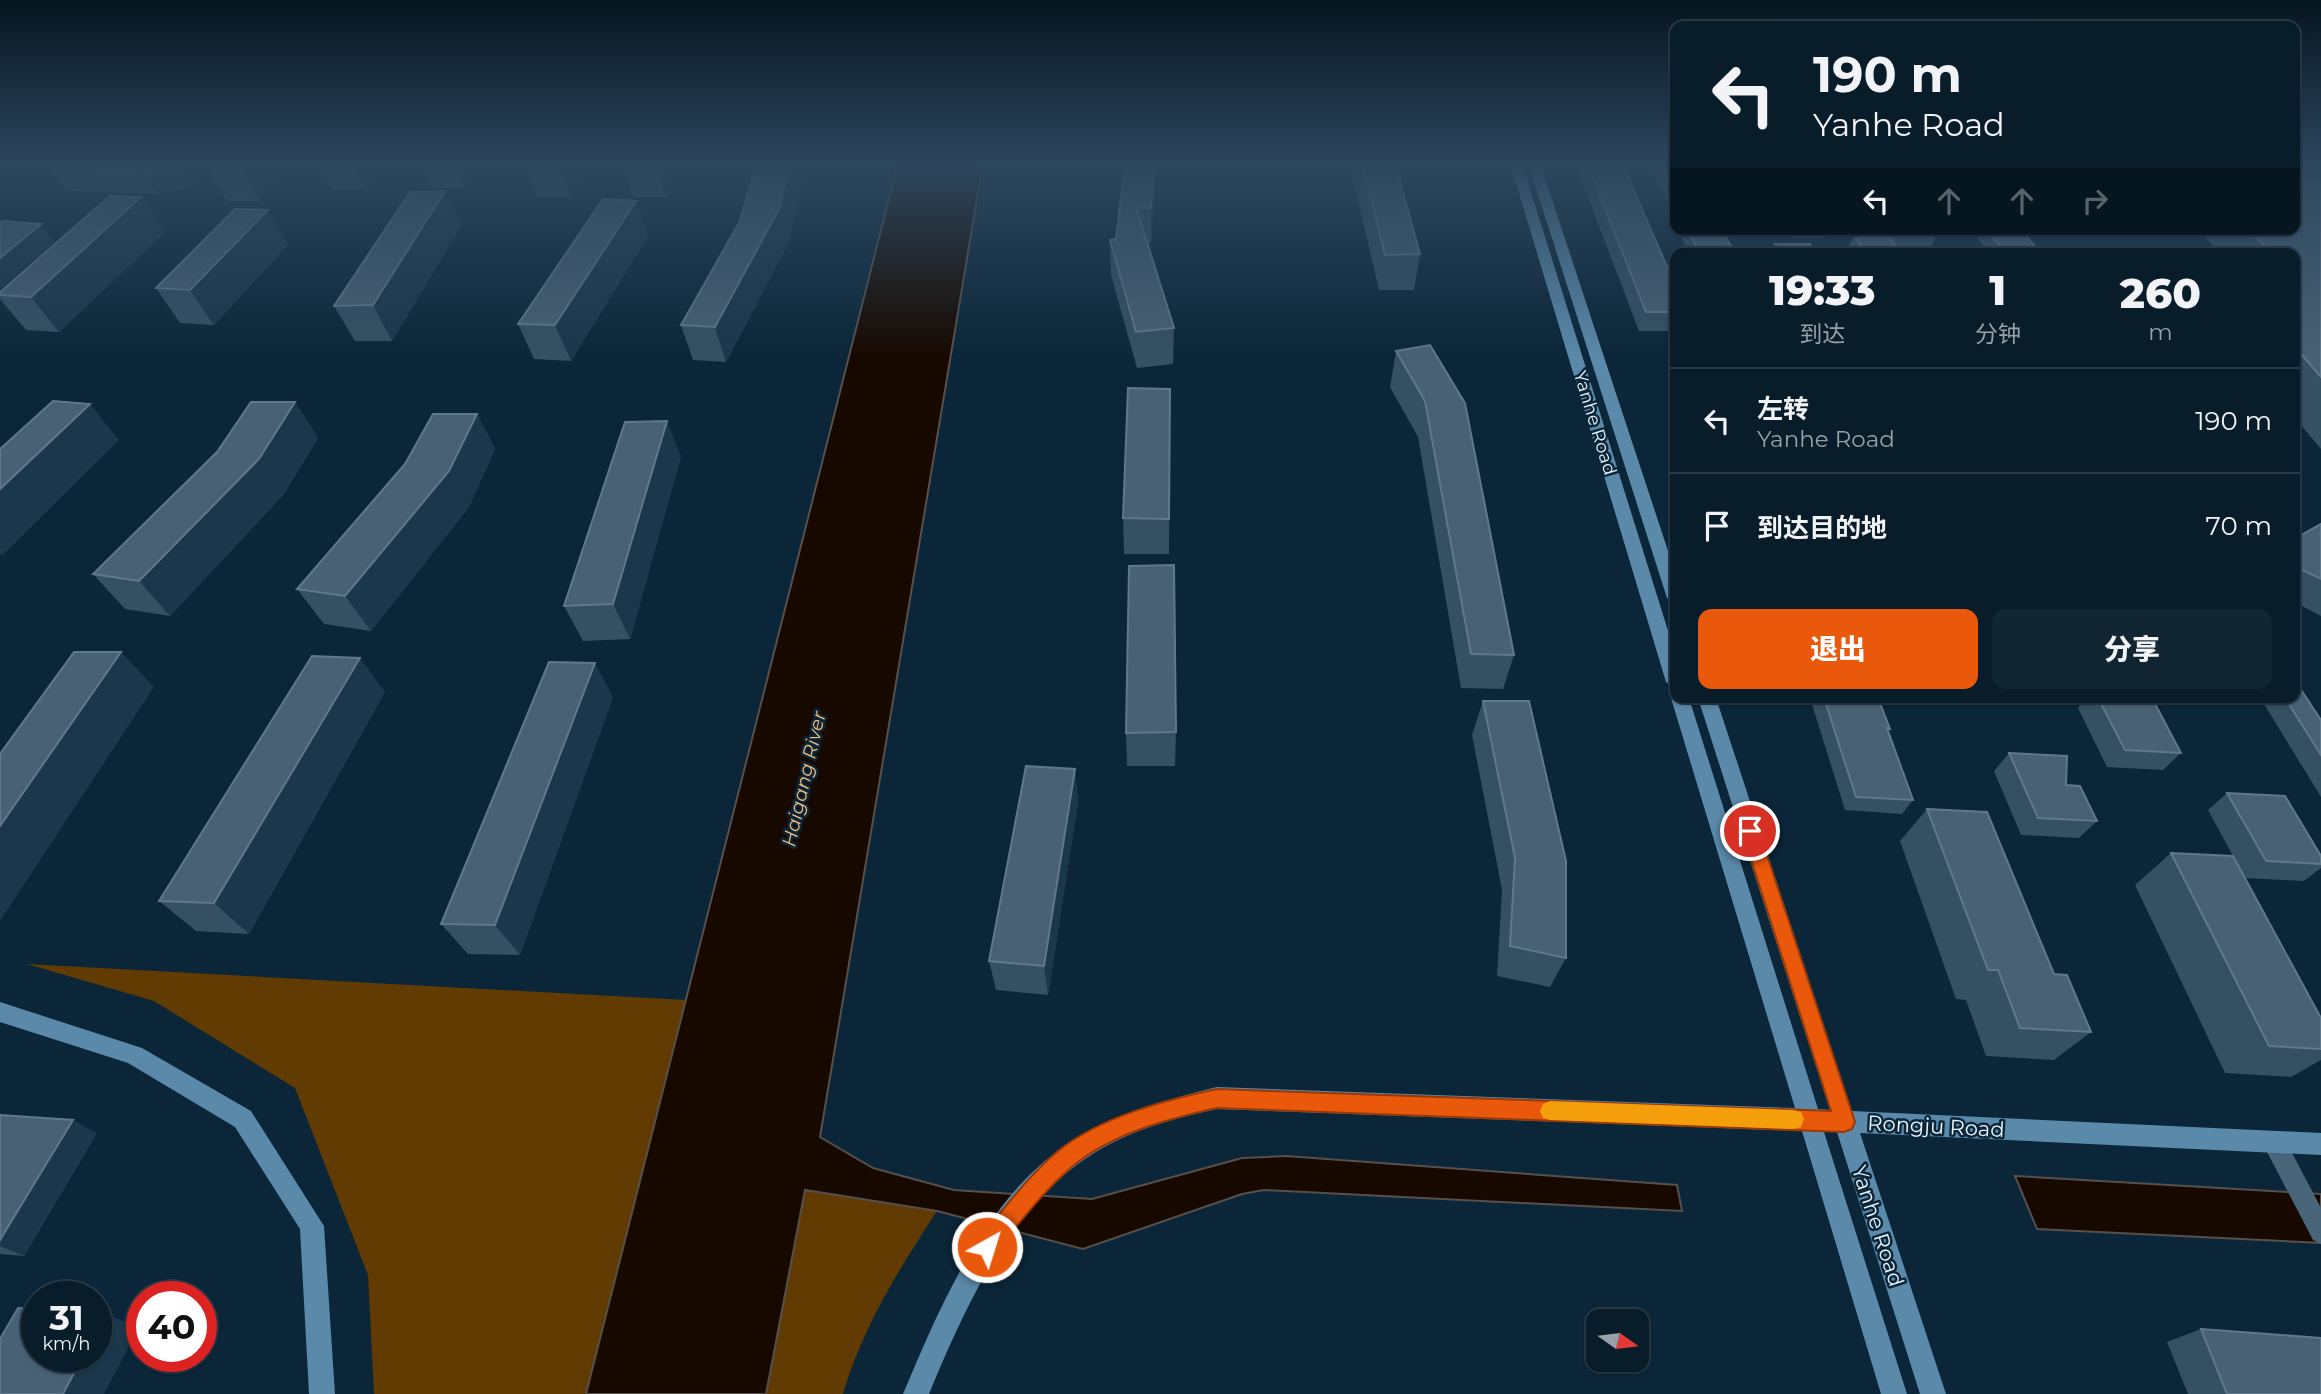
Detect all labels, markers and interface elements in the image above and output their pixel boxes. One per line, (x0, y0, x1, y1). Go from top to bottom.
text: 190 m (1813, 45, 1962, 104)
icon: left (1698, 49, 1789, 140)
text: Yanhe Road (1813, 105, 2005, 144)
icon: left (1857, 182, 1895, 220)
icon: ahead (1930, 182, 1968, 220)
icon: ahead (2003, 182, 2041, 220)
icon: right (2076, 182, 2114, 220)
text: 19:33 (1769, 264, 1876, 316)
text: 1 (1989, 264, 2006, 316)
text: 260 (2120, 267, 2201, 319)
text: m (2148, 318, 2173, 346)
text: 到达 (1799, 320, 1845, 348)
text: 分钟 (1975, 320, 2021, 348)
street label: Yanhe Road (1569, 368, 1621, 478)
text: 左转 (1757, 393, 1809, 425)
icon: left (1698, 402, 1736, 440)
text: 190 m (2195, 405, 2272, 437)
text: Yanhe Road (1757, 425, 1895, 453)
icon: arrive (1698, 507, 1736, 545)
text: 70 m (2206, 510, 2272, 542)
text: 到达目的地 (1757, 512, 1887, 544)
button: 退出 (1698, 609, 1978, 689)
button: 分享 (1992, 609, 2272, 689)
water label: Haigang River (777, 709, 831, 849)
pin (1720, 801, 1780, 861)
icon: arrive (1731, 812, 1769, 850)
street label: Rongju Road (1867, 1110, 2005, 1142)
street label: Yanhe Road (1847, 1162, 1909, 1290)
position arrow (950, 1210, 1024, 1284)
speed limit sign: 40 (126, 1281, 217, 1372)
text: 31 (49, 1296, 84, 1339)
north arrow (1586, 1309, 1648, 1372)
map controls (1586, 1309, 1649, 1372)
text: km/h (42, 1333, 91, 1355)

